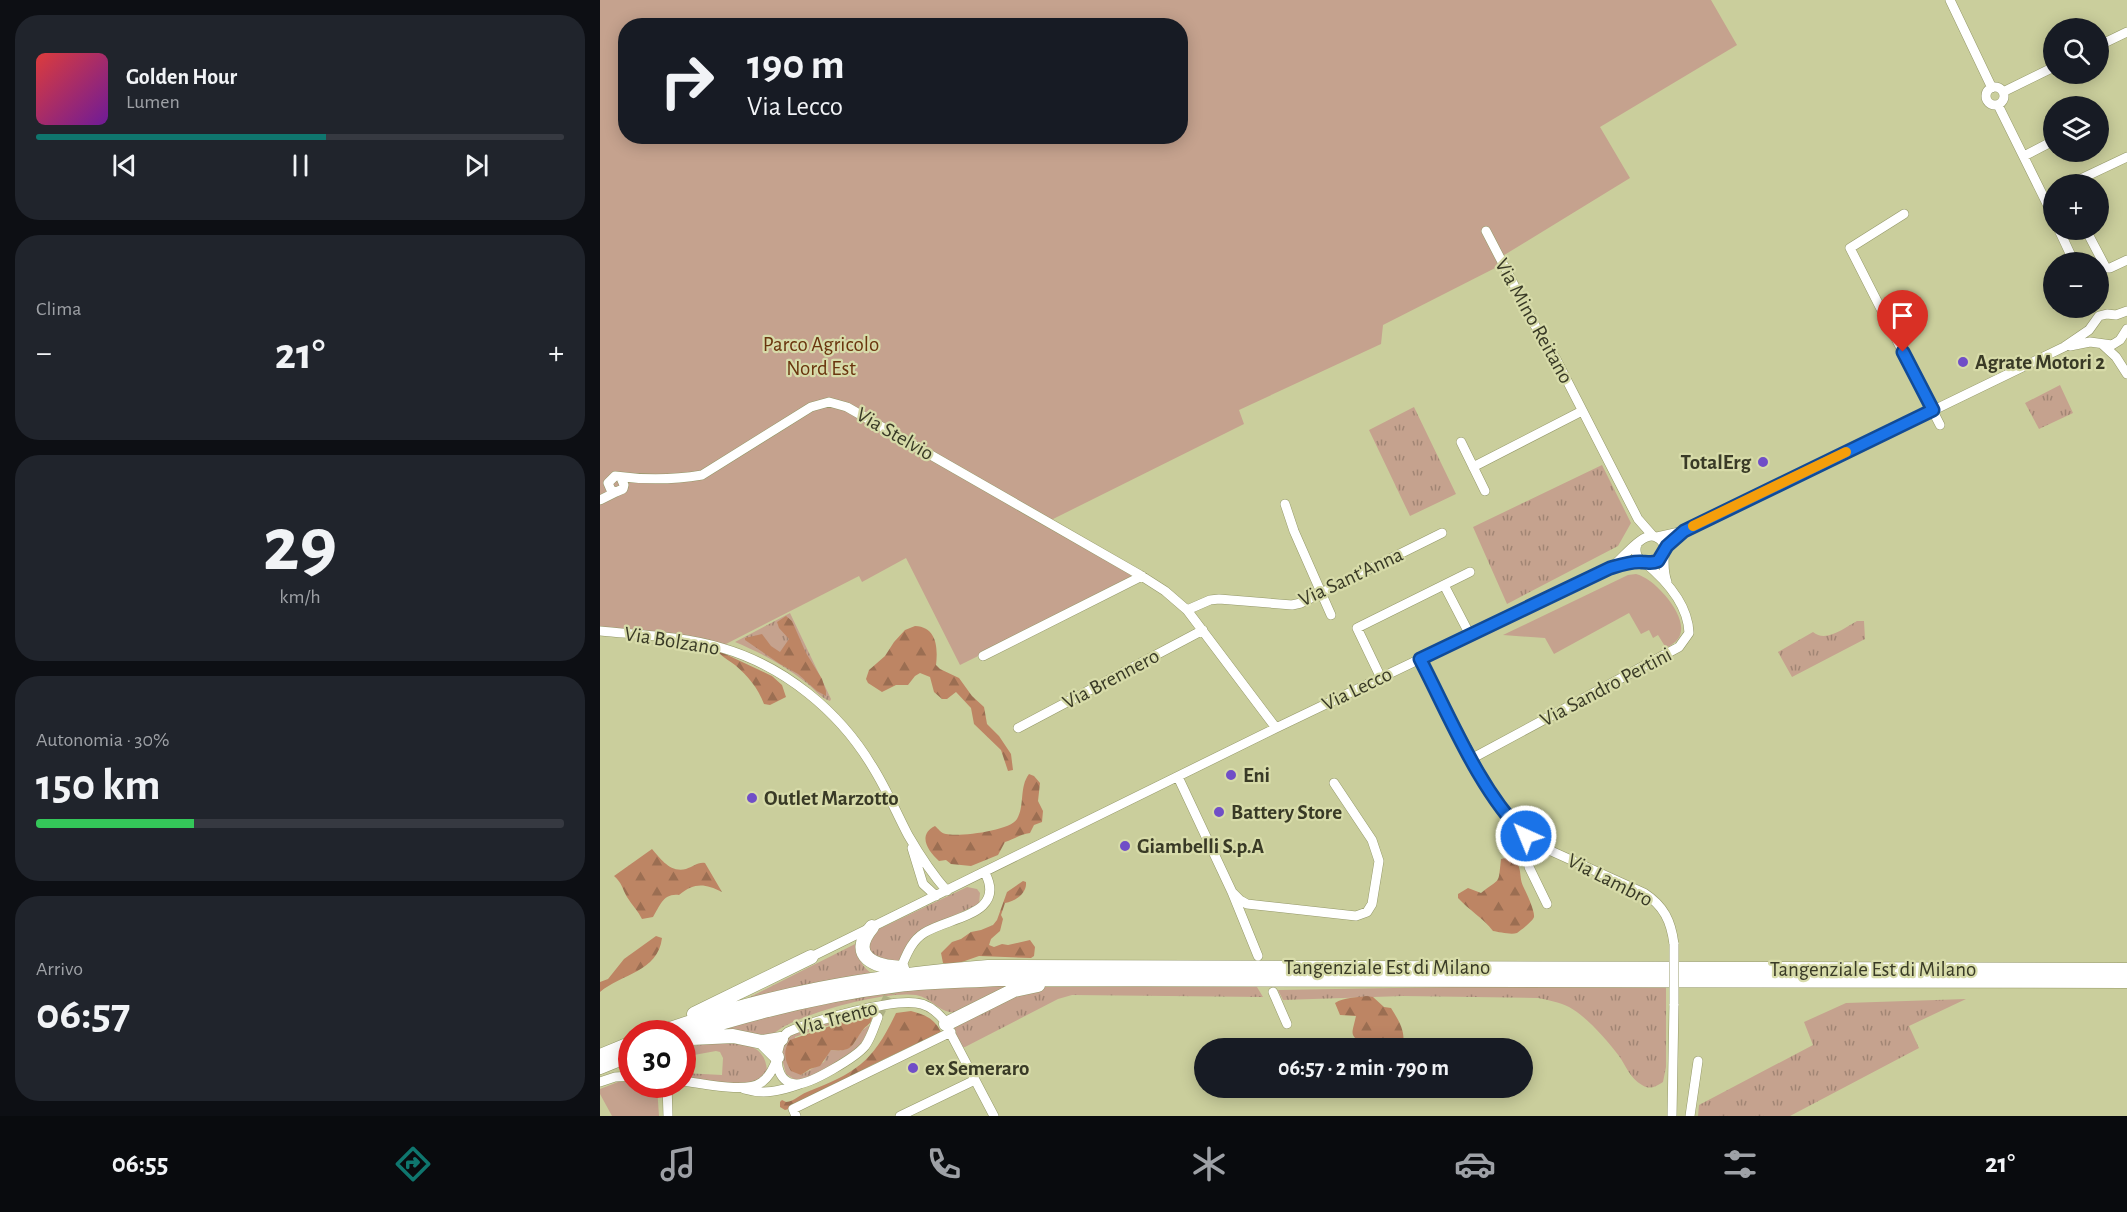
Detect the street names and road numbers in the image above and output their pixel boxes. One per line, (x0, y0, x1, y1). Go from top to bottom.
street label: Via Mino Reitano (1491, 255, 1577, 387)
street label: Via Stelvio (853, 404, 937, 464)
street label: Via Sant'Anna (1296, 544, 1407, 610)
street label: Via Bolzano (623, 623, 721, 659)
street label: Via Sandro Pertini (1537, 644, 1675, 730)
street label: Via Brennero (1059, 645, 1163, 713)
street label: Via Lecco (1319, 663, 1395, 715)
street label: Via Lambro (1564, 850, 1656, 910)
street label: Tangenziale Est di Milano (1284, 957, 1490, 978)
street label: Tangenziale Est di Milano (1770, 959, 1976, 980)
street label: Via Trento (794, 997, 880, 1039)

